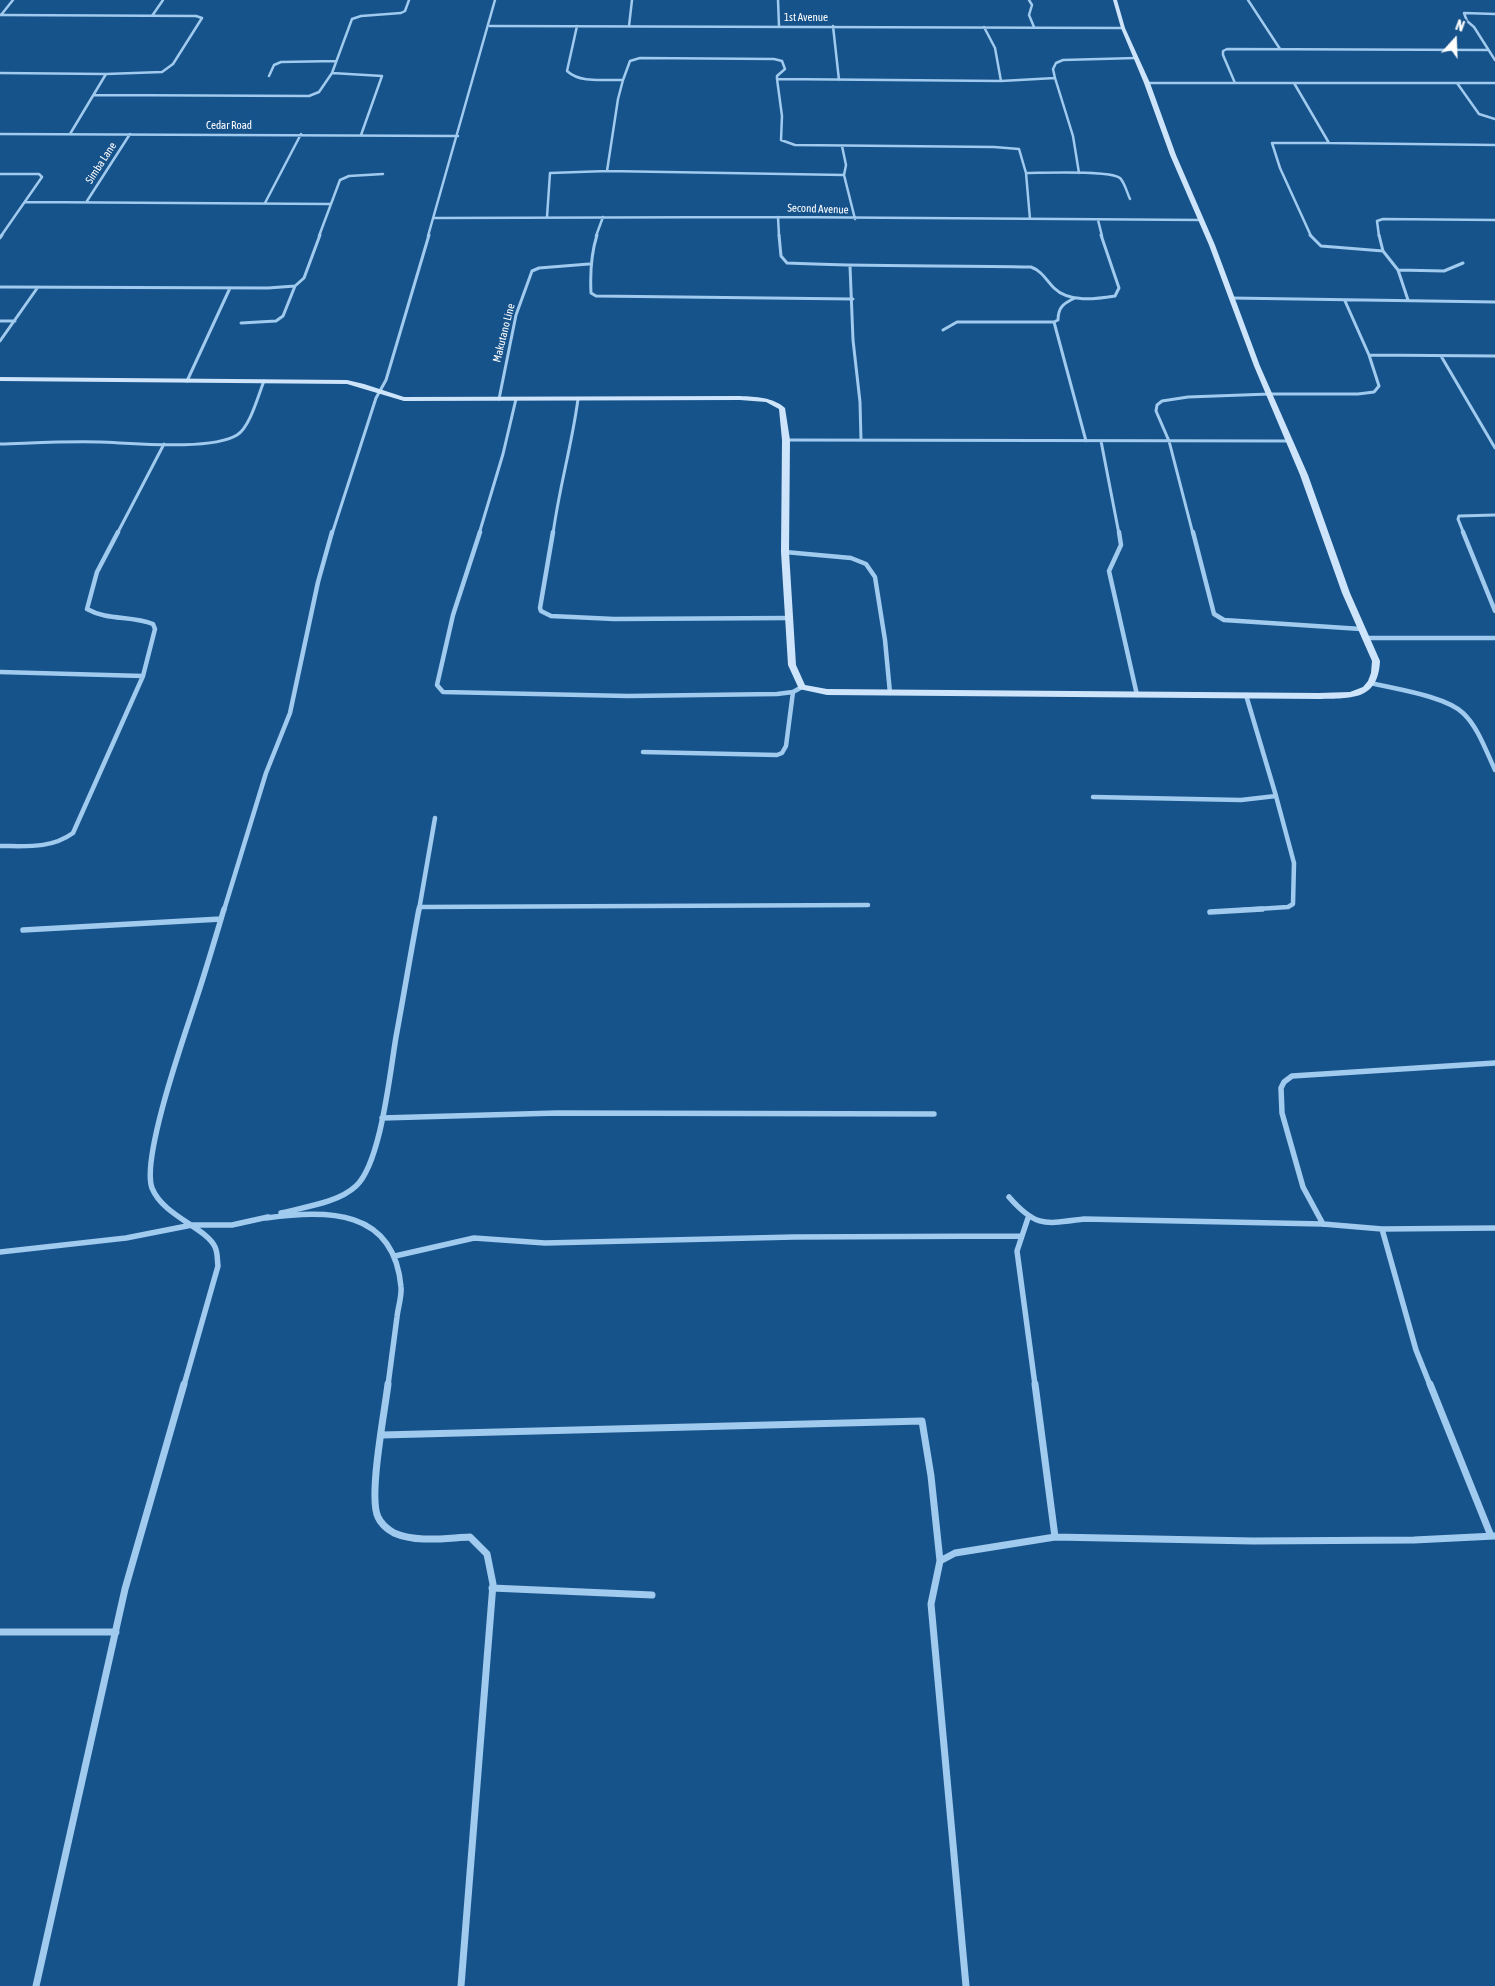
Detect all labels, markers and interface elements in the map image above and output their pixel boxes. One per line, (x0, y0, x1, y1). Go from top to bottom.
street label: 1st Avenue (784, 11, 828, 25)
north arrow (1430, 15, 1480, 65)
text: N (1454, 17, 1467, 35)
street label: Cedar Road (206, 119, 252, 133)
street label: Simba Lane (83, 140, 119, 186)
street label: Second Avenue (787, 201, 849, 217)
street label: Makutano Line (490, 302, 518, 364)

